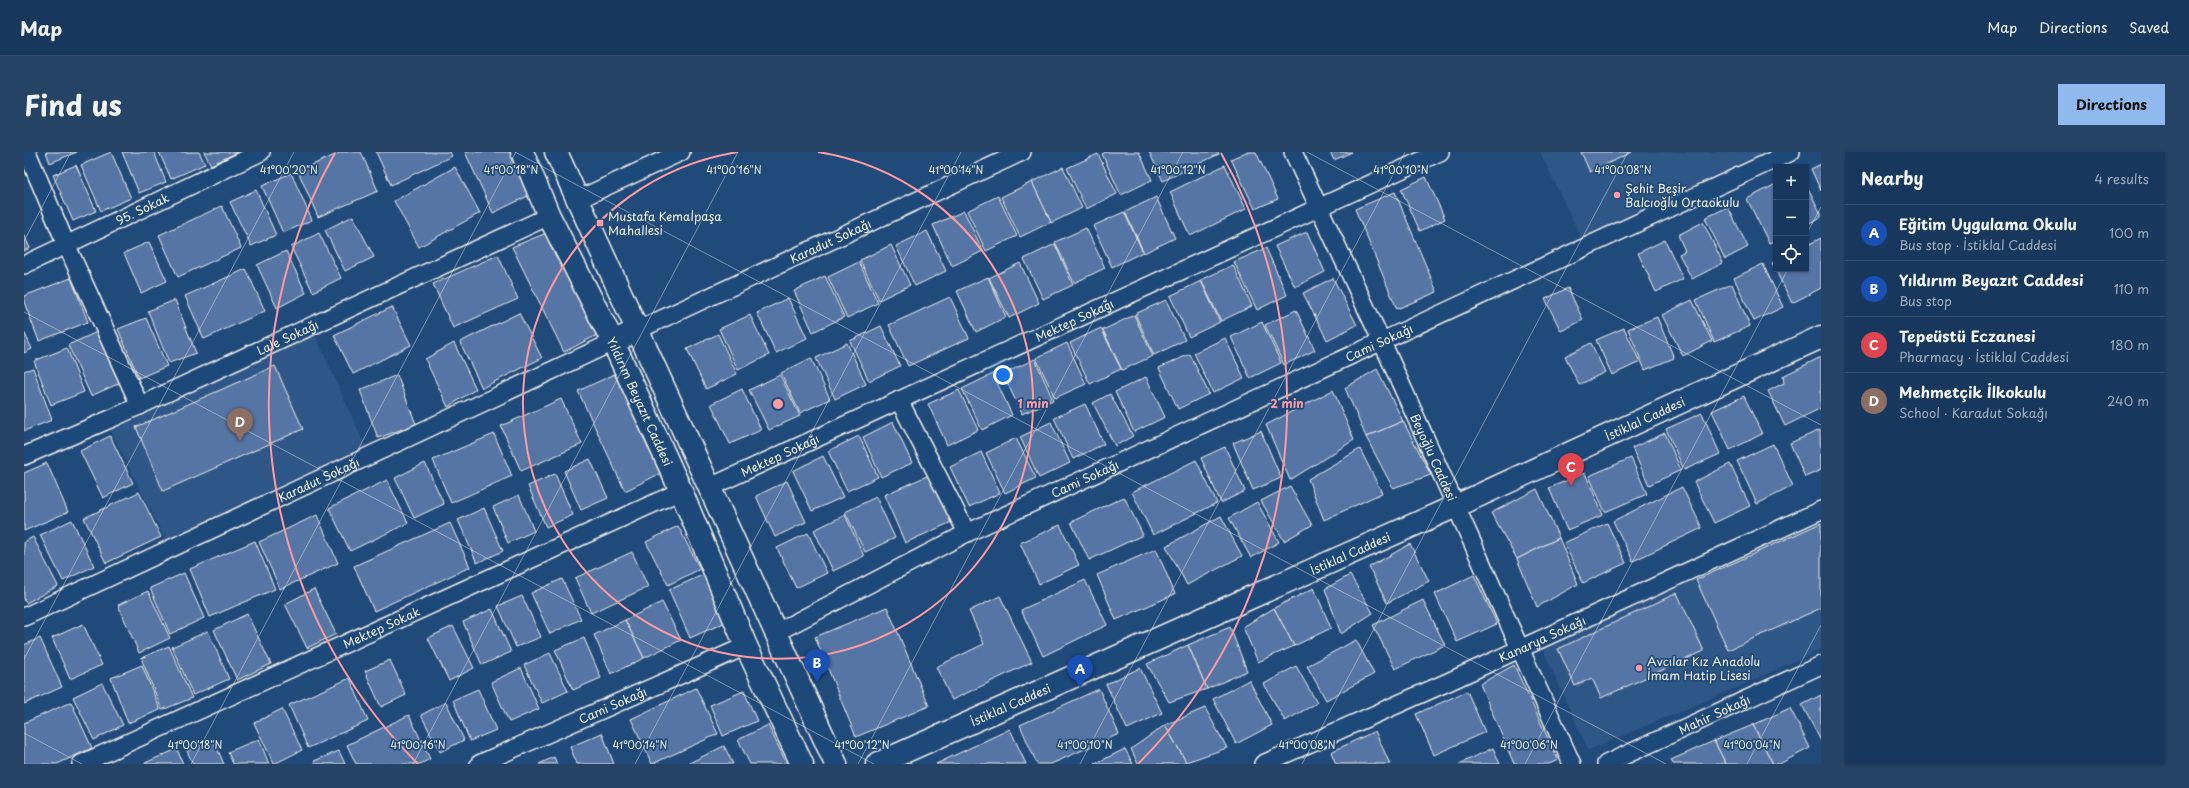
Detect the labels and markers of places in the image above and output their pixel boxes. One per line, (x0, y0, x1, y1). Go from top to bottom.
place label: Şehit Beşir Balcıoğlu Ortaokulu (1625, 179, 1739, 211)
marker: Şehit Beşir Balcıoğlu Ortaokulu (1612, 190, 1622, 200)
place label: Mustafa Kemalpaşa Mahallesi (608, 207, 722, 239)
marker: Mustafa Kemalpaşa Mahallesi (595, 218, 605, 228)
centre of rings (771, 397, 785, 411)
pin: D (227, 408, 253, 441)
pin: C (1558, 453, 1584, 486)
pin: B (804, 649, 830, 682)
place label: Avcılar Kız Anadolu İmam Hatip Lisesi (1647, 652, 1760, 684)
pin: A (1067, 655, 1093, 688)
marker: Avcılar Kız Anadolu İmam Hatip Lisesi (1634, 663, 1644, 673)

